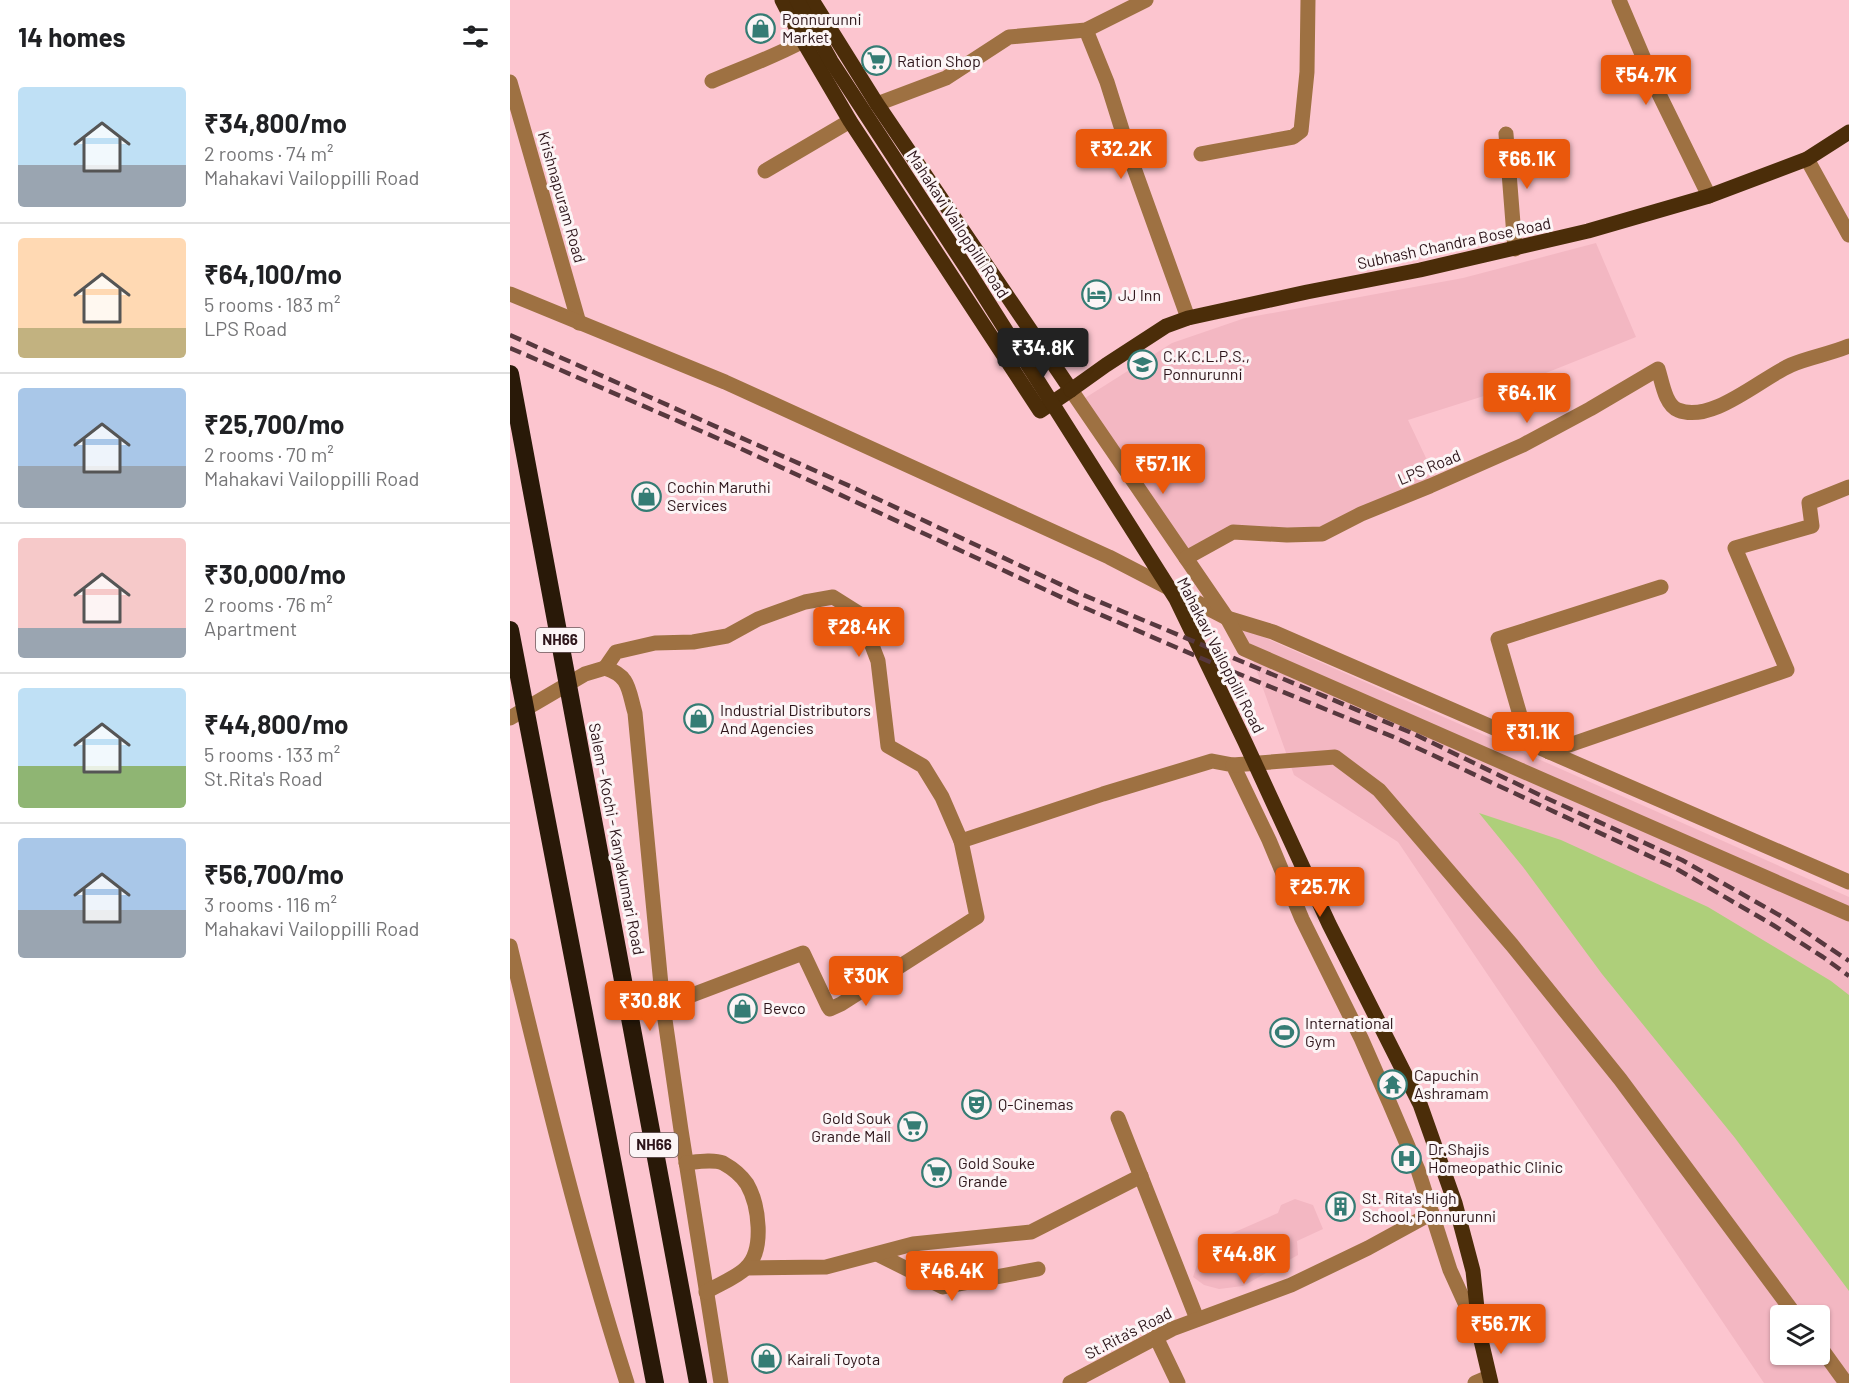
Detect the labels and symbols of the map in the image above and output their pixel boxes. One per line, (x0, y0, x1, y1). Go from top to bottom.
place label: Ponnurunni Market (782, 9, 861, 46)
shop icon: Ponnurunni Market (745, 12, 777, 44)
supermarket icon: Ration Shop (860, 45, 892, 77)
place label: Ration Shop (897, 51, 981, 70)
pin: ₹54.7K (1597, 55, 1695, 106)
street label: Krishnapuram Road (535, 129, 590, 265)
pin: ₹32.2K (1072, 129, 1170, 180)
pin: ₹66.1K (1478, 139, 1576, 190)
street label: Mahakavi Vailoppilli Road (904, 146, 1013, 301)
street label: Subhash Chandra Bose Road (1355, 213, 1552, 272)
hotel icon: JJ Inn (1081, 279, 1113, 311)
place label: JJ Inn (1118, 285, 1161, 304)
pin: ₹34.8K (994, 328, 1092, 379)
place label: C.K.C.L.P.S., Ponnurunni (1163, 346, 1250, 383)
school or university icon: C.K.C.L.P.S., Ponnurunni (1126, 349, 1158, 381)
pin: ₹64.1K (1478, 373, 1576, 424)
pin: ₹57.1K (1114, 444, 1212, 495)
street label: LPS Road (1394, 445, 1463, 488)
place label: Cochin Maruthi Services (667, 477, 771, 514)
shop icon: Cochin Maruthi Services (630, 480, 662, 512)
street label: Mahakavi Vailoppilli Road (1174, 574, 1269, 736)
pin: ₹28.4K (810, 607, 908, 658)
road number: NH66 (536, 628, 584, 652)
place label: Industrial Distributors And Agencies (720, 700, 871, 737)
shop icon: Industrial Distributors And Agencies (683, 703, 715, 735)
pin: ₹31.1K (1484, 712, 1582, 763)
street label: Salem - Kochi - Kanyakumari Road (586, 721, 649, 957)
pin: ₹25.7K (1271, 867, 1369, 918)
pin: ₹30K (830, 956, 902, 1007)
pin: ₹30.8K (601, 981, 699, 1032)
shop icon: Bevco (726, 992, 758, 1024)
place label: Bevco (763, 998, 806, 1017)
place label: International Gym (1305, 1013, 1394, 1050)
sports icon: International Gym (1268, 1016, 1300, 1048)
place label: Capuchin Ashramam (1414, 1065, 1489, 1102)
temple icon: Capuchin Ashramam (1377, 1068, 1409, 1100)
theatre icon: Q-Cinemas (961, 1088, 993, 1120)
place label: Q-Cinemas (998, 1094, 1073, 1113)
place label: Gold Souk Grande Mall (811, 1108, 891, 1145)
supermarket icon: Gold Souk Grande Mall (896, 1111, 928, 1143)
road number: NH66 (630, 1133, 678, 1157)
place label: Dr.Shajis Homeopathic Clinic (1428, 1139, 1563, 1176)
hospital icon: Dr.Shajis Homeopathic Clinic (1391, 1142, 1423, 1174)
place label: Gold Souke Grande (958, 1153, 1035, 1190)
supermarket icon: Gold Souke Grande (921, 1156, 953, 1188)
place label: St. Rita's High School, Ponnurunni (1362, 1188, 1496, 1225)
building icon: St. Rita's High School, Ponnurunni (1325, 1191, 1357, 1223)
pin: ₹44.8K (1195, 1234, 1293, 1285)
pin: ₹46.4K (903, 1251, 1001, 1302)
street label: St.Rita's Road (1081, 1303, 1174, 1363)
pin: ₹56.7K (1452, 1304, 1550, 1355)
shop icon: Kairali Toyota (750, 1343, 782, 1375)
place label: Kairali Toyota (787, 1349, 880, 1368)

